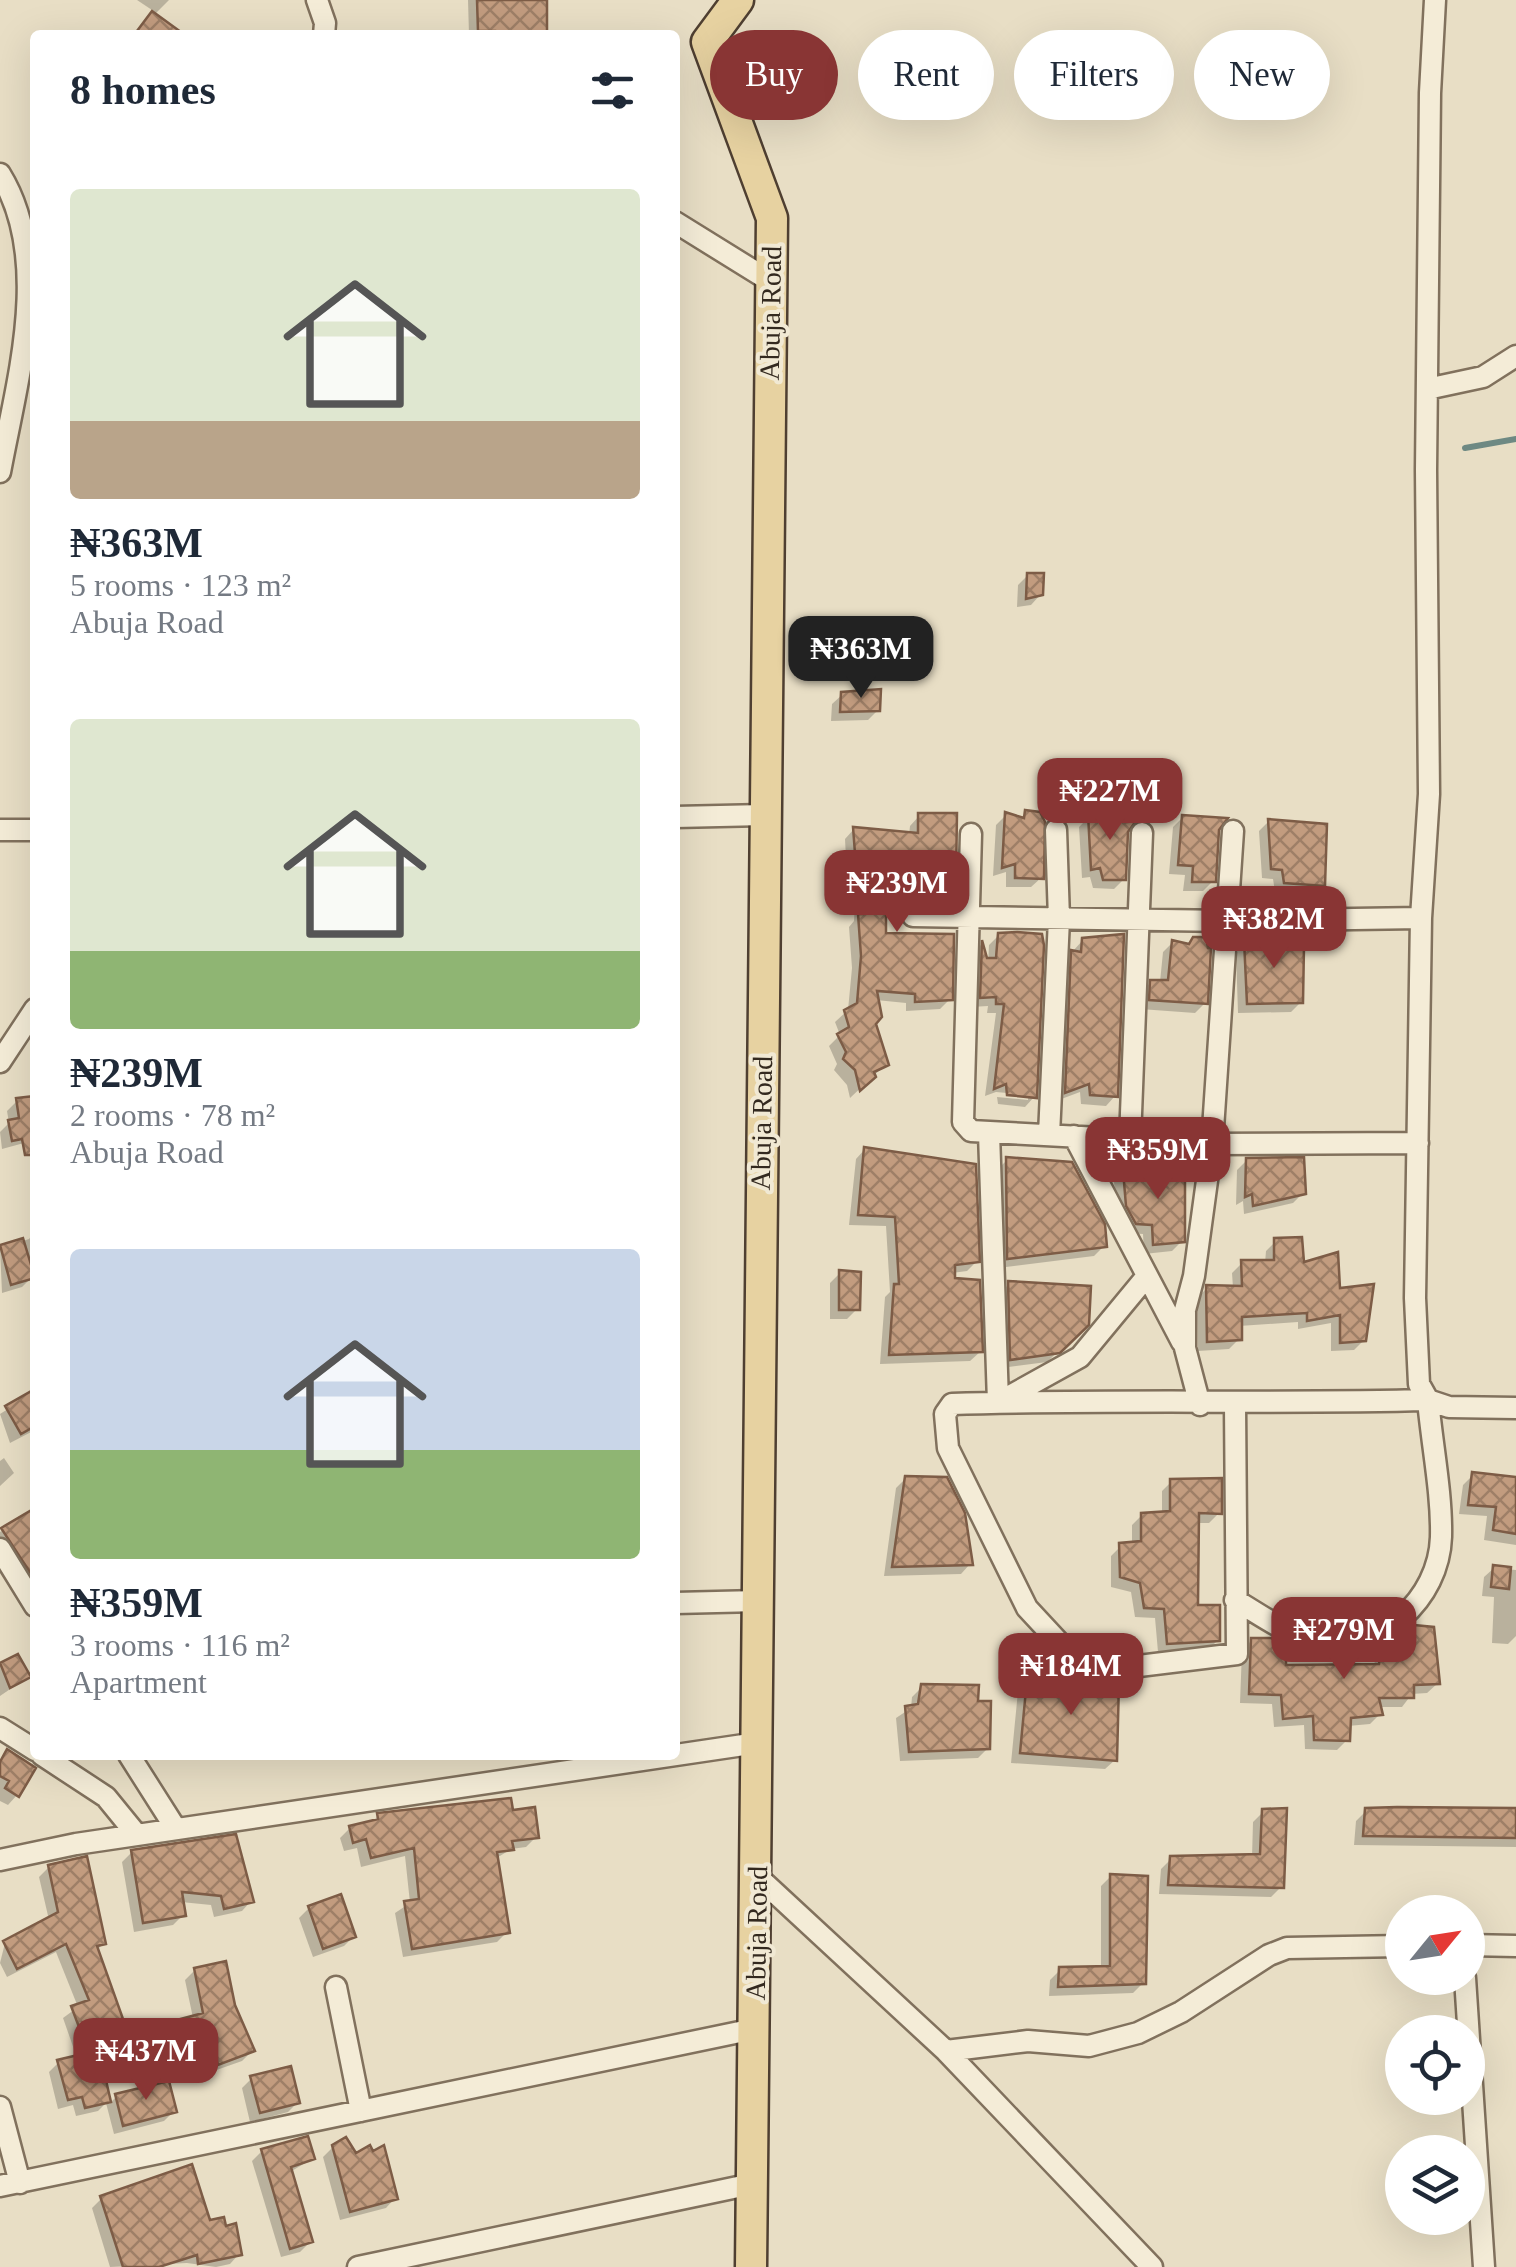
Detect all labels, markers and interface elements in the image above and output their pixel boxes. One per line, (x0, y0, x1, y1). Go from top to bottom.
chip: Buy (710, 30, 838, 120)
chip: Rent (858, 30, 994, 120)
chip: Filters (1014, 30, 1174, 120)
chip: New (1194, 30, 1330, 120)
icon: filters (585, 63, 640, 118)
text: 8 homes (70, 67, 216, 113)
street label: Abuja Road (754, 245, 787, 381)
icon: home (265, 254, 445, 434)
text: ₦363M (70, 520, 203, 566)
text: 5 rooms · 123 m² (70, 567, 291, 603)
text: Abuja Road (70, 604, 224, 640)
pin: ₦363M (791, 616, 931, 701)
text: ₦363M (810, 630, 912, 666)
pin: ₦227M (1040, 758, 1180, 843)
text: ₦227M (1059, 772, 1161, 808)
icon: home (265, 784, 445, 964)
pin: ₦239M (827, 850, 967, 935)
text: ₦239M (846, 864, 948, 900)
pin: ₦382M (1204, 886, 1344, 971)
text: ₦382M (1223, 900, 1325, 936)
text: ₦239M (70, 1050, 203, 1096)
street label: Abuja Road (745, 1055, 778, 1191)
text: 2 rooms · 78 m² (70, 1097, 275, 1133)
pin: ₦359M (1088, 1117, 1228, 1202)
text: ₦359M (1107, 1131, 1209, 1167)
text: Abuja Road (70, 1134, 224, 1170)
icon: home (265, 1314, 445, 1494)
text: ₦359M (70, 1580, 203, 1626)
pin: ₦279M (1274, 1597, 1414, 1682)
text: ₦279M (1293, 1611, 1395, 1647)
text: 3 rooms · 116 m² (70, 1627, 290, 1663)
pin: ₦184M (1001, 1633, 1141, 1718)
text: ₦184M (1020, 1647, 1122, 1683)
text: Apartment (70, 1664, 207, 1700)
street label: Abuja Road (740, 1865, 773, 2001)
north arrow (1385, 1895, 1485, 1995)
map controls (1385, 1895, 1485, 2235)
button: locate (1385, 2015, 1485, 2115)
pin: ₦437M (76, 2018, 216, 2103)
text: ₦437M (95, 2032, 197, 2068)
button: layers (1385, 2135, 1485, 2235)

